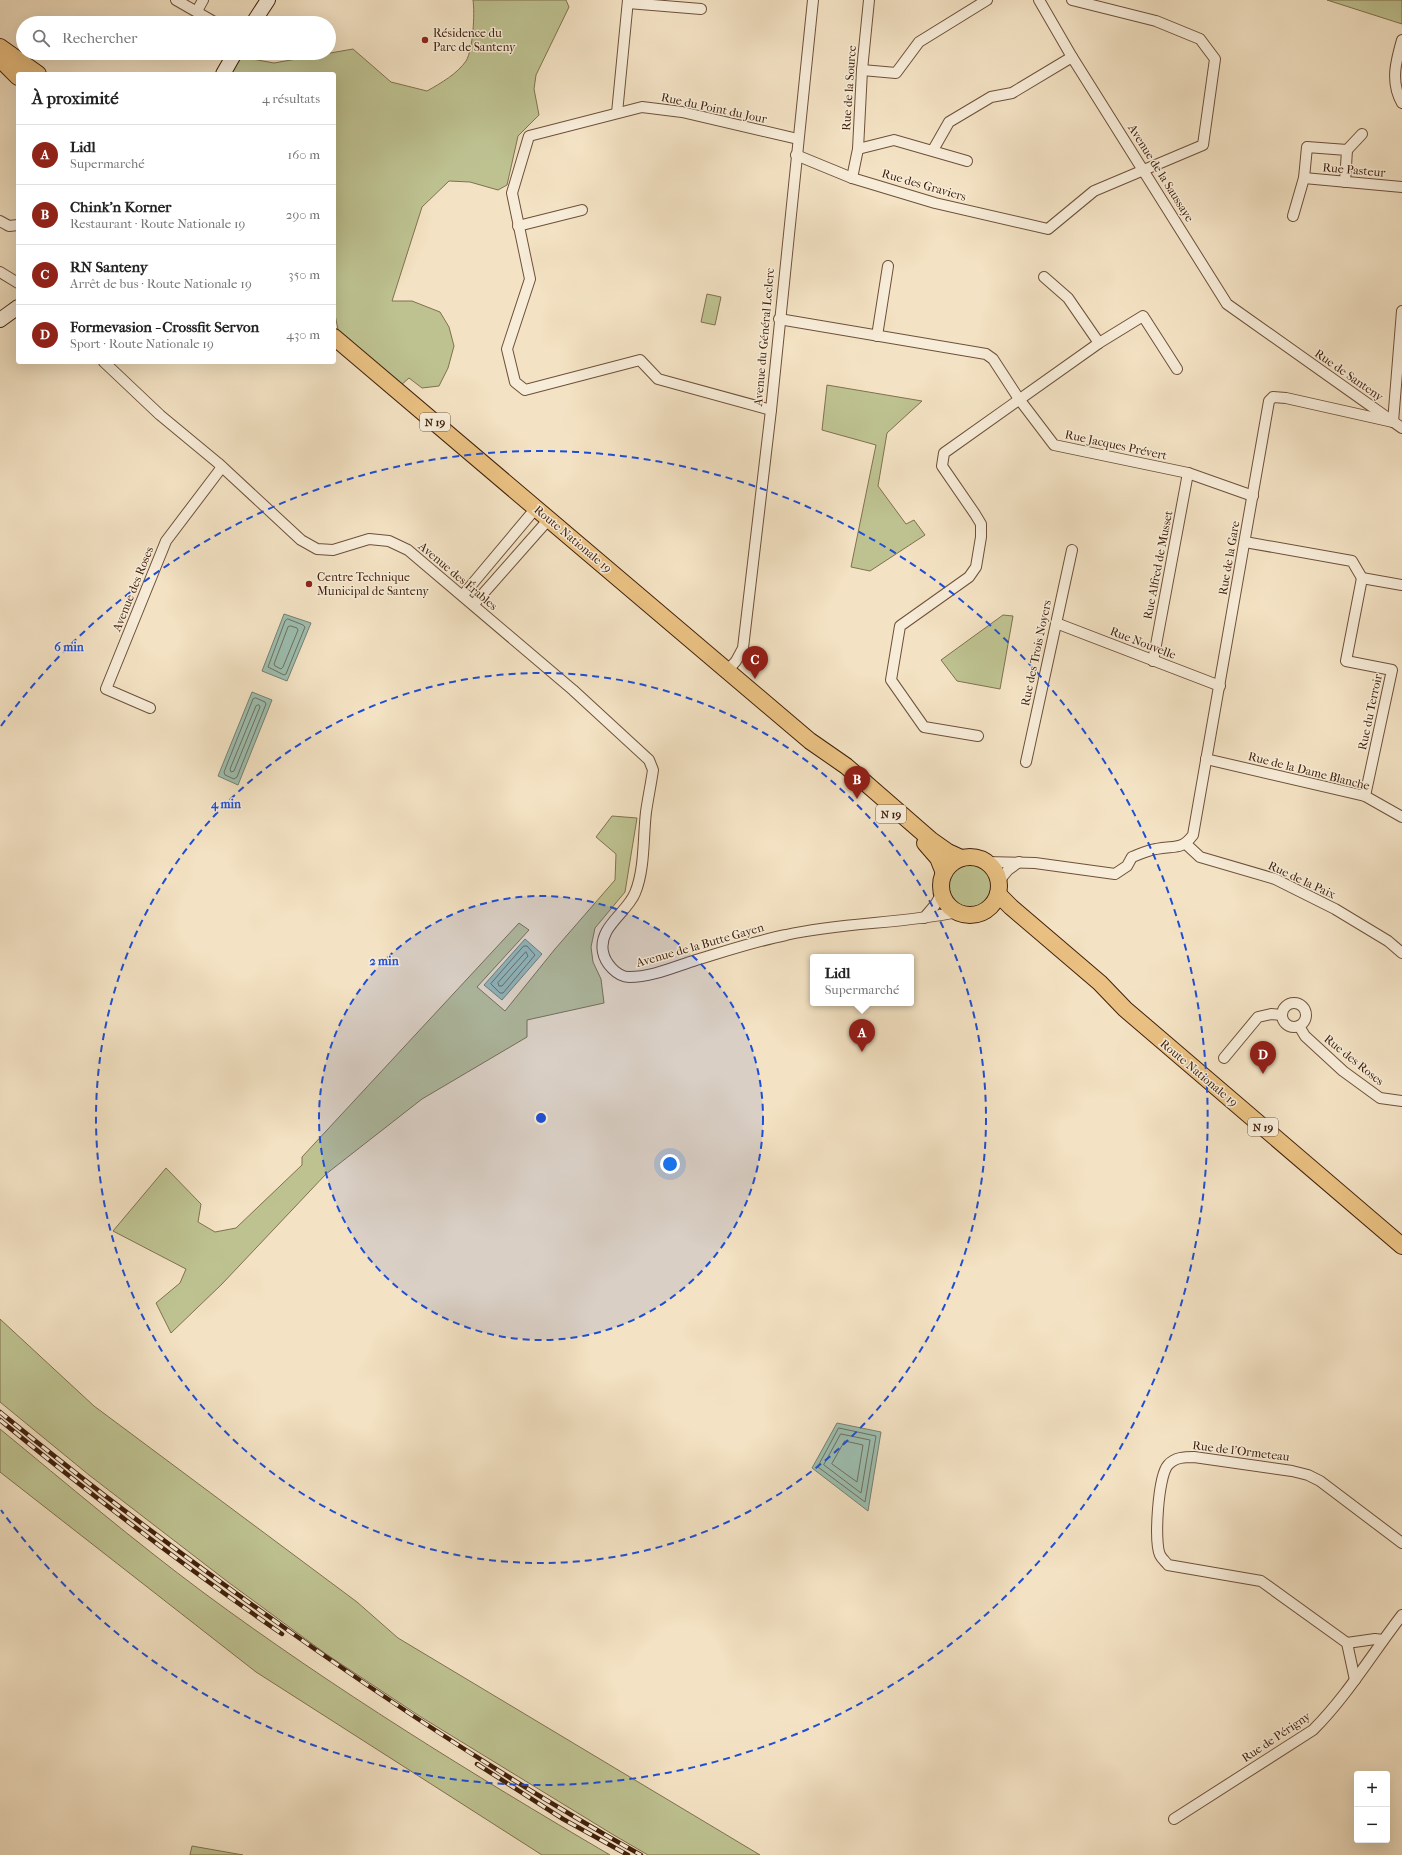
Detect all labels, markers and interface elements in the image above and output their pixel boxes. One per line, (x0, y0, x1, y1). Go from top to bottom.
search box (16, 16, 336, 60)
place label: Résidence du Parc de Santeny (433, 26, 516, 54)
icon: search (30, 27, 52, 49)
text: Rechercher (62, 29, 137, 47)
marker: Résidence du Parc de Santeny (420, 35, 430, 45)
street label: Rue de la Source (839, 45, 859, 131)
text: À proximité (32, 88, 119, 108)
street label: Rue du Point du Jour (660, 90, 769, 126)
text: 4 résultats (262, 91, 320, 106)
street label: Avenue de la Saussaye (1125, 121, 1197, 224)
text: Lidl (70, 138, 96, 156)
text: A (41, 147, 49, 162)
text: 160 m (288, 147, 320, 162)
text: Supermarché (70, 156, 145, 171)
street label: Rue Pasteur (1322, 160, 1387, 180)
street label: Rue des Graviers (880, 166, 968, 204)
text: Chink'n Korner (70, 198, 171, 216)
text: B (41, 207, 49, 222)
text: 290 m (286, 207, 320, 222)
text: Restaurant · Route Nationale 19 (70, 216, 245, 231)
text: RN Santeny (70, 258, 148, 276)
text: C (41, 267, 49, 282)
text: 350 m (288, 267, 320, 282)
street label: Avenue du Général Leclerc (751, 267, 777, 408)
text: Arrêt de bus · Route Nationale 19 (70, 276, 252, 291)
text: Formevasion - Crossfit Servon (70, 318, 259, 336)
text: D (40, 327, 50, 342)
text: 430 m (286, 327, 320, 342)
text: Sport · Route Nationale 19 (70, 336, 214, 351)
street label: Rue de Santeny (1312, 346, 1387, 404)
road number: N 19 (420, 413, 450, 431)
street label: Rue Jacques Prévert (1064, 427, 1169, 463)
street label: Route Nationale 19 (531, 502, 615, 576)
street label: Rue Alfred de Musset (1141, 509, 1176, 621)
street label: Rue de la Gare (1216, 520, 1242, 596)
street label: Avenue des Érables (415, 538, 501, 613)
street label: Avenue des Roses (109, 544, 157, 634)
place label: Centre Technique Municipal de Santeny (317, 570, 429, 598)
marker: Centre Technique Municipal de Santeny (304, 579, 314, 589)
street label: Rue des Trois Noyers (1018, 598, 1054, 707)
street label: Rue Nouvelle (1108, 624, 1178, 662)
text: 6 min (54, 640, 85, 654)
pin: C (742, 646, 768, 679)
street label: Rue du Terroir (1355, 672, 1385, 751)
street label: Rue de la Dame Blanche (1247, 749, 1371, 793)
pin: B (844, 766, 870, 799)
text: 4 min (210, 797, 242, 812)
road number: N 19 (876, 805, 906, 823)
street label: Rue de la Paix (1266, 858, 1339, 902)
street label: Avenue de la Butte Gayen (634, 920, 766, 970)
text: 2 min (369, 954, 400, 968)
popup (810, 954, 914, 1006)
text: Lidl (825, 964, 850, 982)
text: Supermarché (825, 982, 899, 997)
pin: A (849, 1019, 875, 1052)
street label: Rue des Roses (1321, 1032, 1387, 1089)
street label: Route Nationale 19 (1157, 1036, 1241, 1110)
pin: D (1250, 1041, 1276, 1074)
centre of rings (534, 1111, 548, 1125)
road number: N 19 (1248, 1118, 1278, 1136)
your location (660, 1154, 680, 1174)
street label: Rue de l'Ormeteau (1192, 1438, 1291, 1464)
street label: Rue de Périgny (1239, 1709, 1313, 1765)
map controls (1354, 1771, 1390, 1843)
button: + (1354, 1771, 1390, 1807)
button: − (1354, 1807, 1390, 1843)

